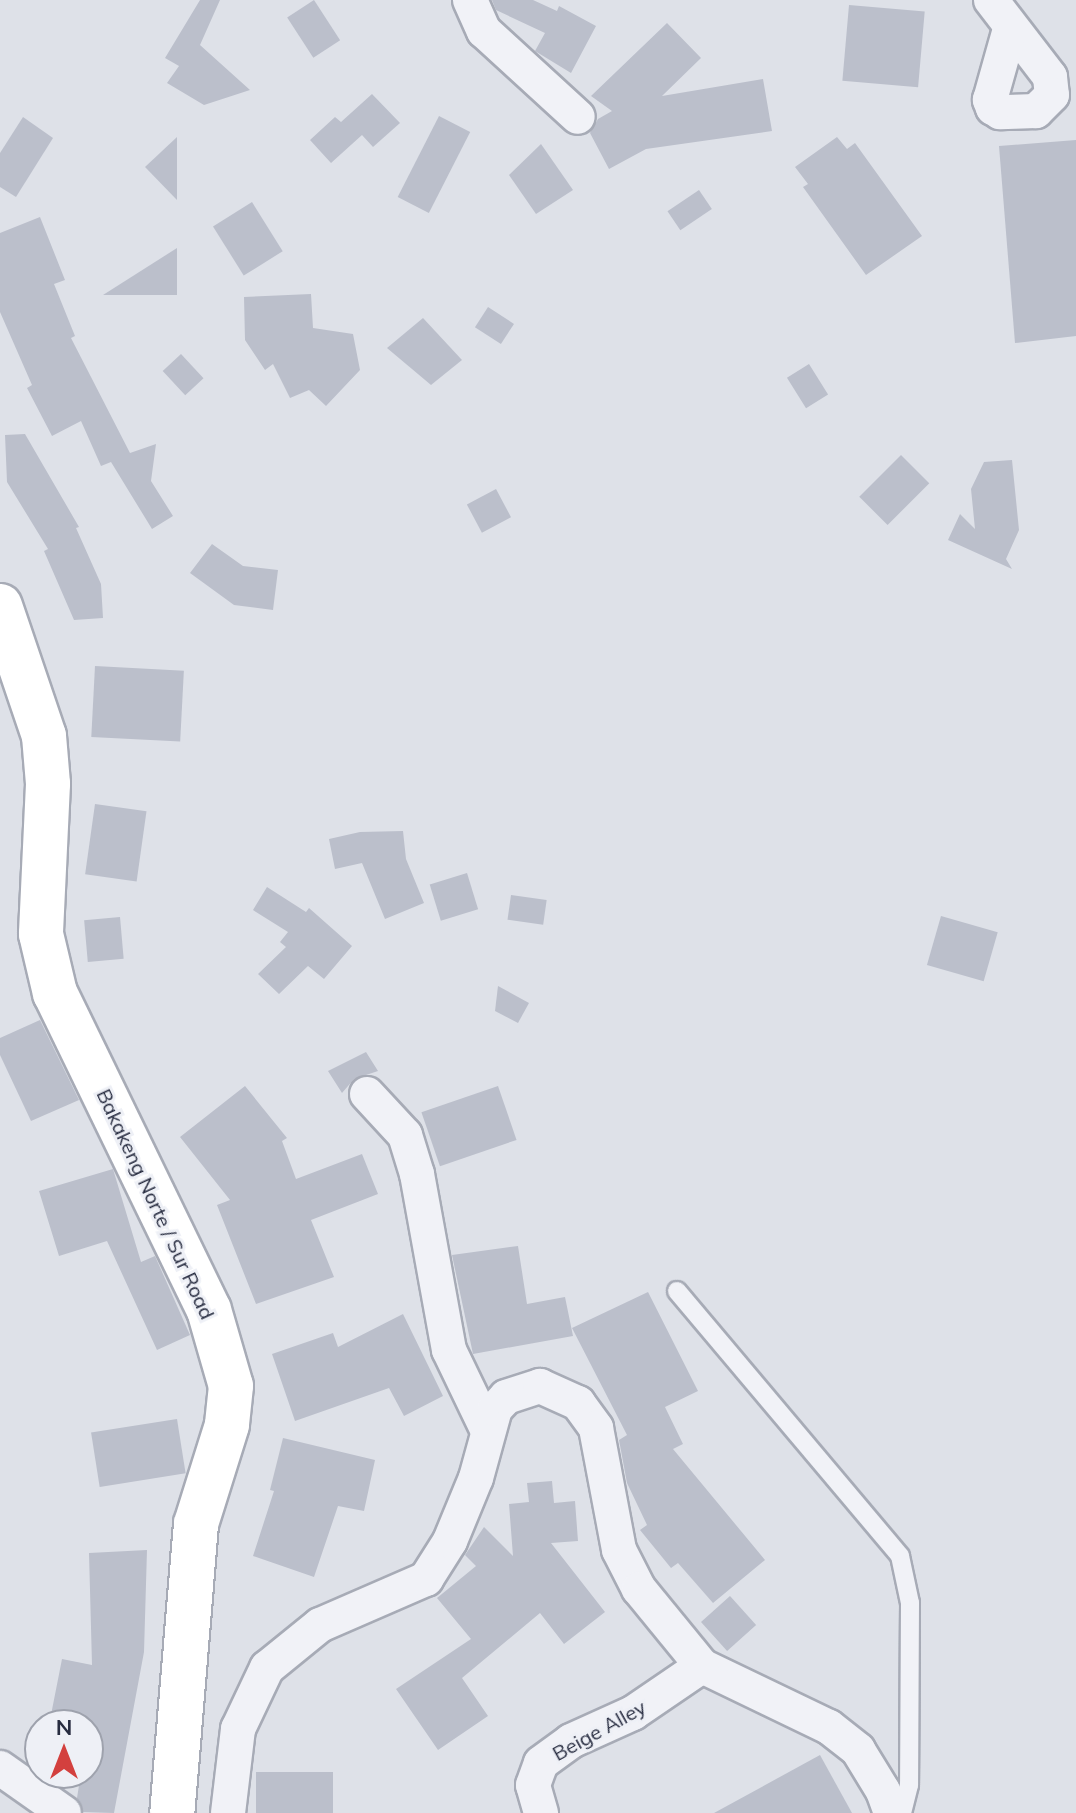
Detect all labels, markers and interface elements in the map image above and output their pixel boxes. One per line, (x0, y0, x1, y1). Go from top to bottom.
street label: Bakakeng Norte / Sur Road (92, 1085, 220, 1323)
street label: Beige Alley (548, 1695, 650, 1765)
north arrow (24, 1709, 104, 1789)
text: N (56, 1713, 72, 1741)

